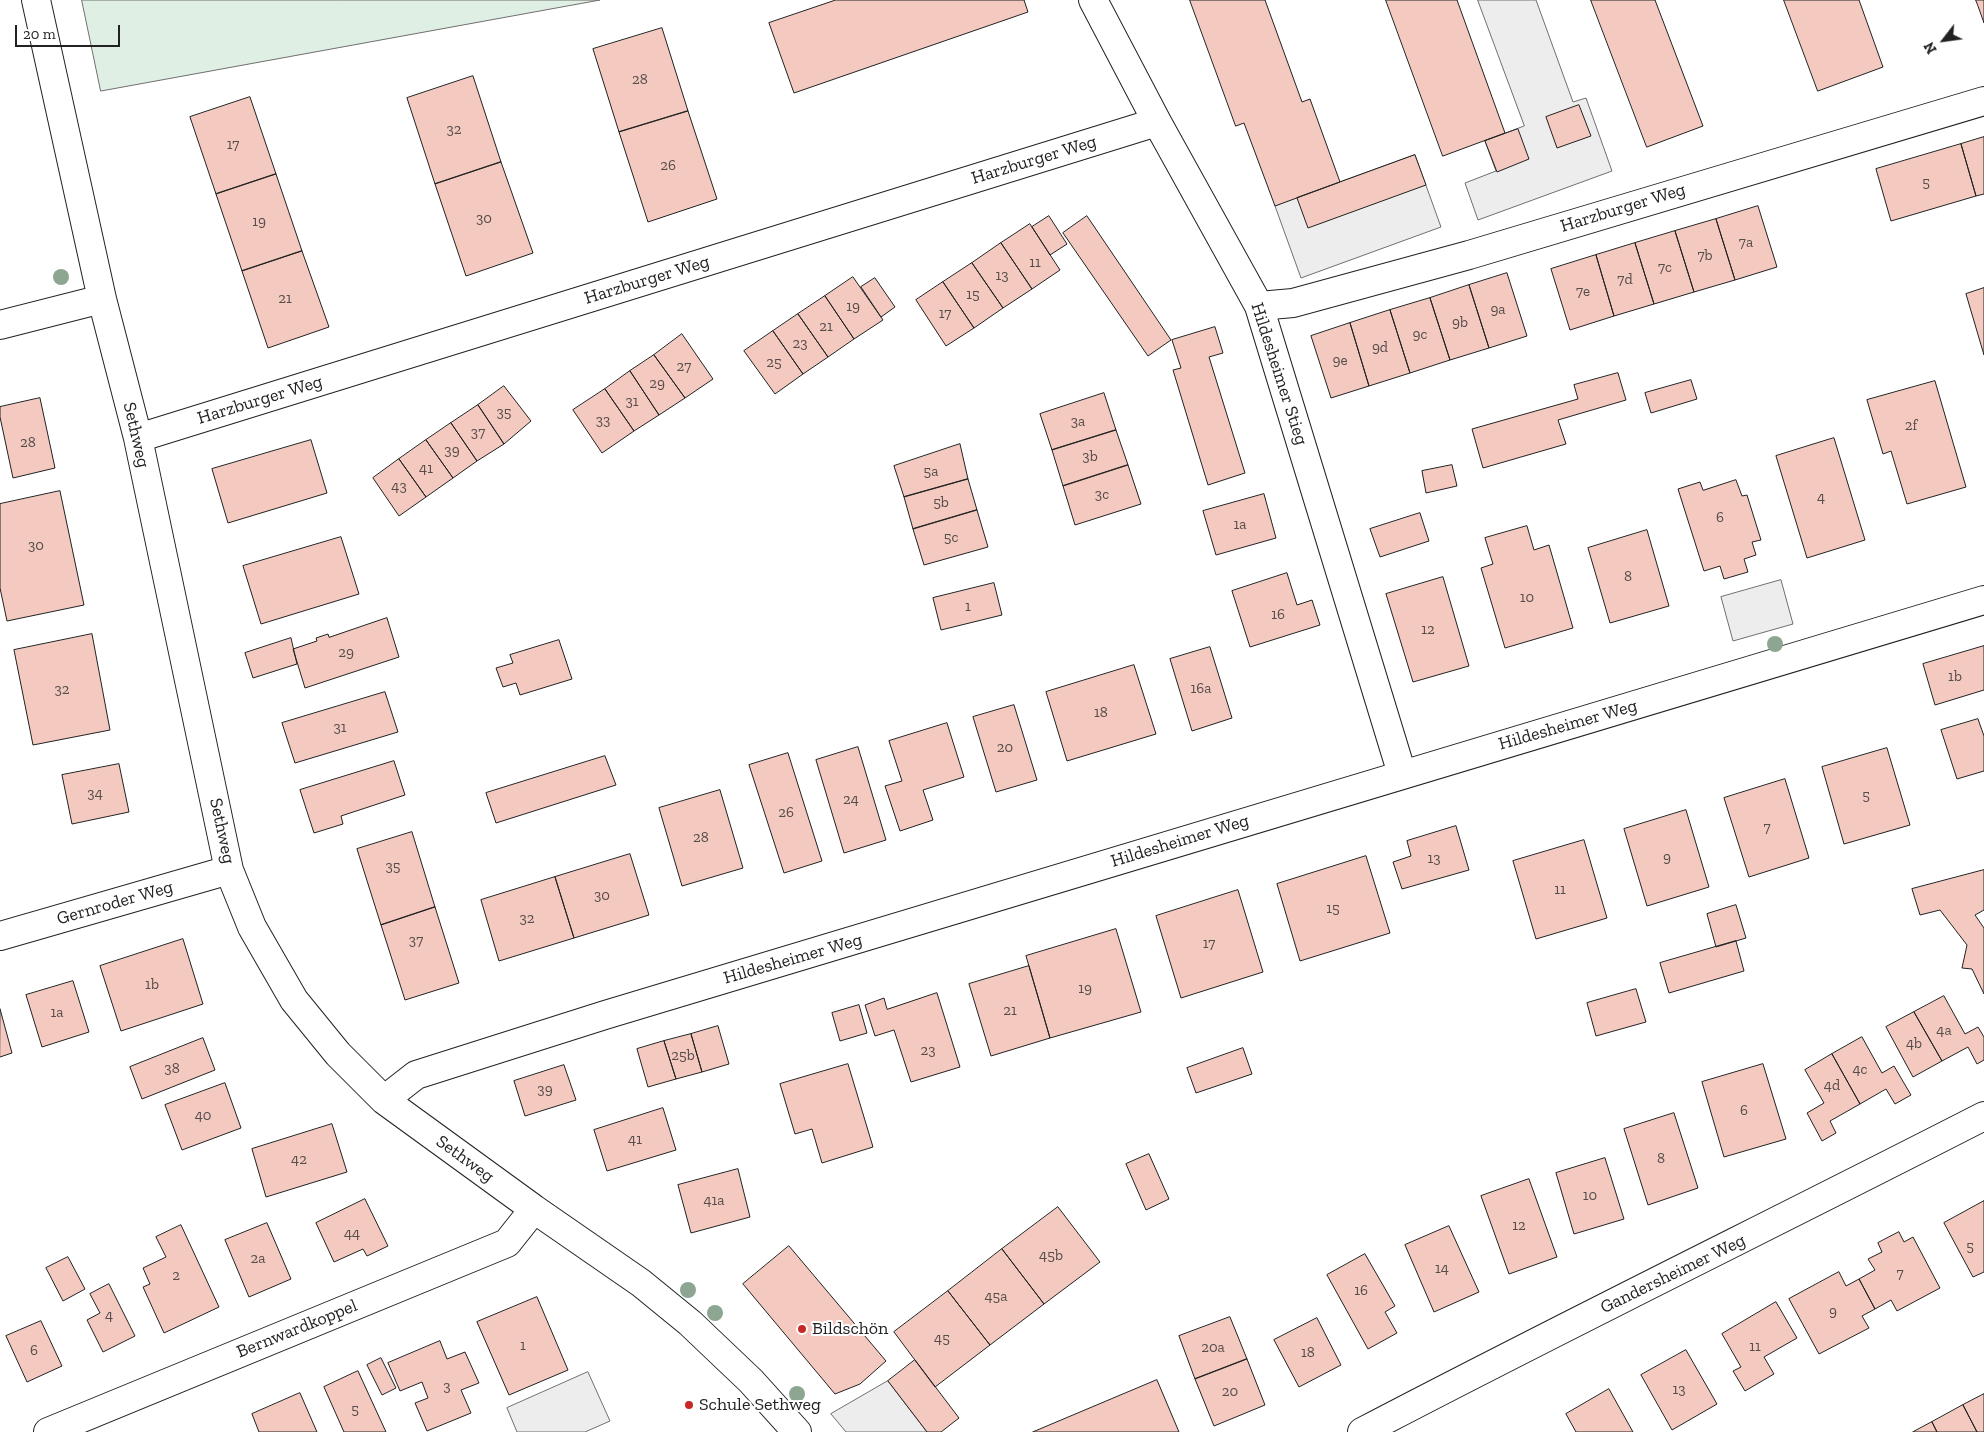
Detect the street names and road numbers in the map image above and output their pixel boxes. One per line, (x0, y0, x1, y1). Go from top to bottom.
street label: Harzburger Weg (969, 131, 1099, 189)
street label: Harzburger Weg (1558, 179, 1688, 237)
street label: Harzburger Weg (582, 251, 712, 309)
street label: Hildesheimer Stieg (1246, 300, 1312, 448)
street label: Harzburger Weg (195, 371, 325, 429)
street label: Sethweg (118, 400, 154, 470)
street label: Hildesheimer Weg (1496, 695, 1640, 755)
street label: Sethweg (205, 796, 239, 866)
street label: Hildesheimer Weg (1108, 810, 1252, 872)
street label: Gernroder Weg (54, 876, 176, 930)
street label: Hildesheimer Weg (721, 929, 865, 989)
street label: Sethweg (432, 1131, 498, 1187)
street label: Gandersheimer Weg (1597, 1229, 1749, 1319)
street label: Bernwardkoppel (234, 1295, 360, 1363)

